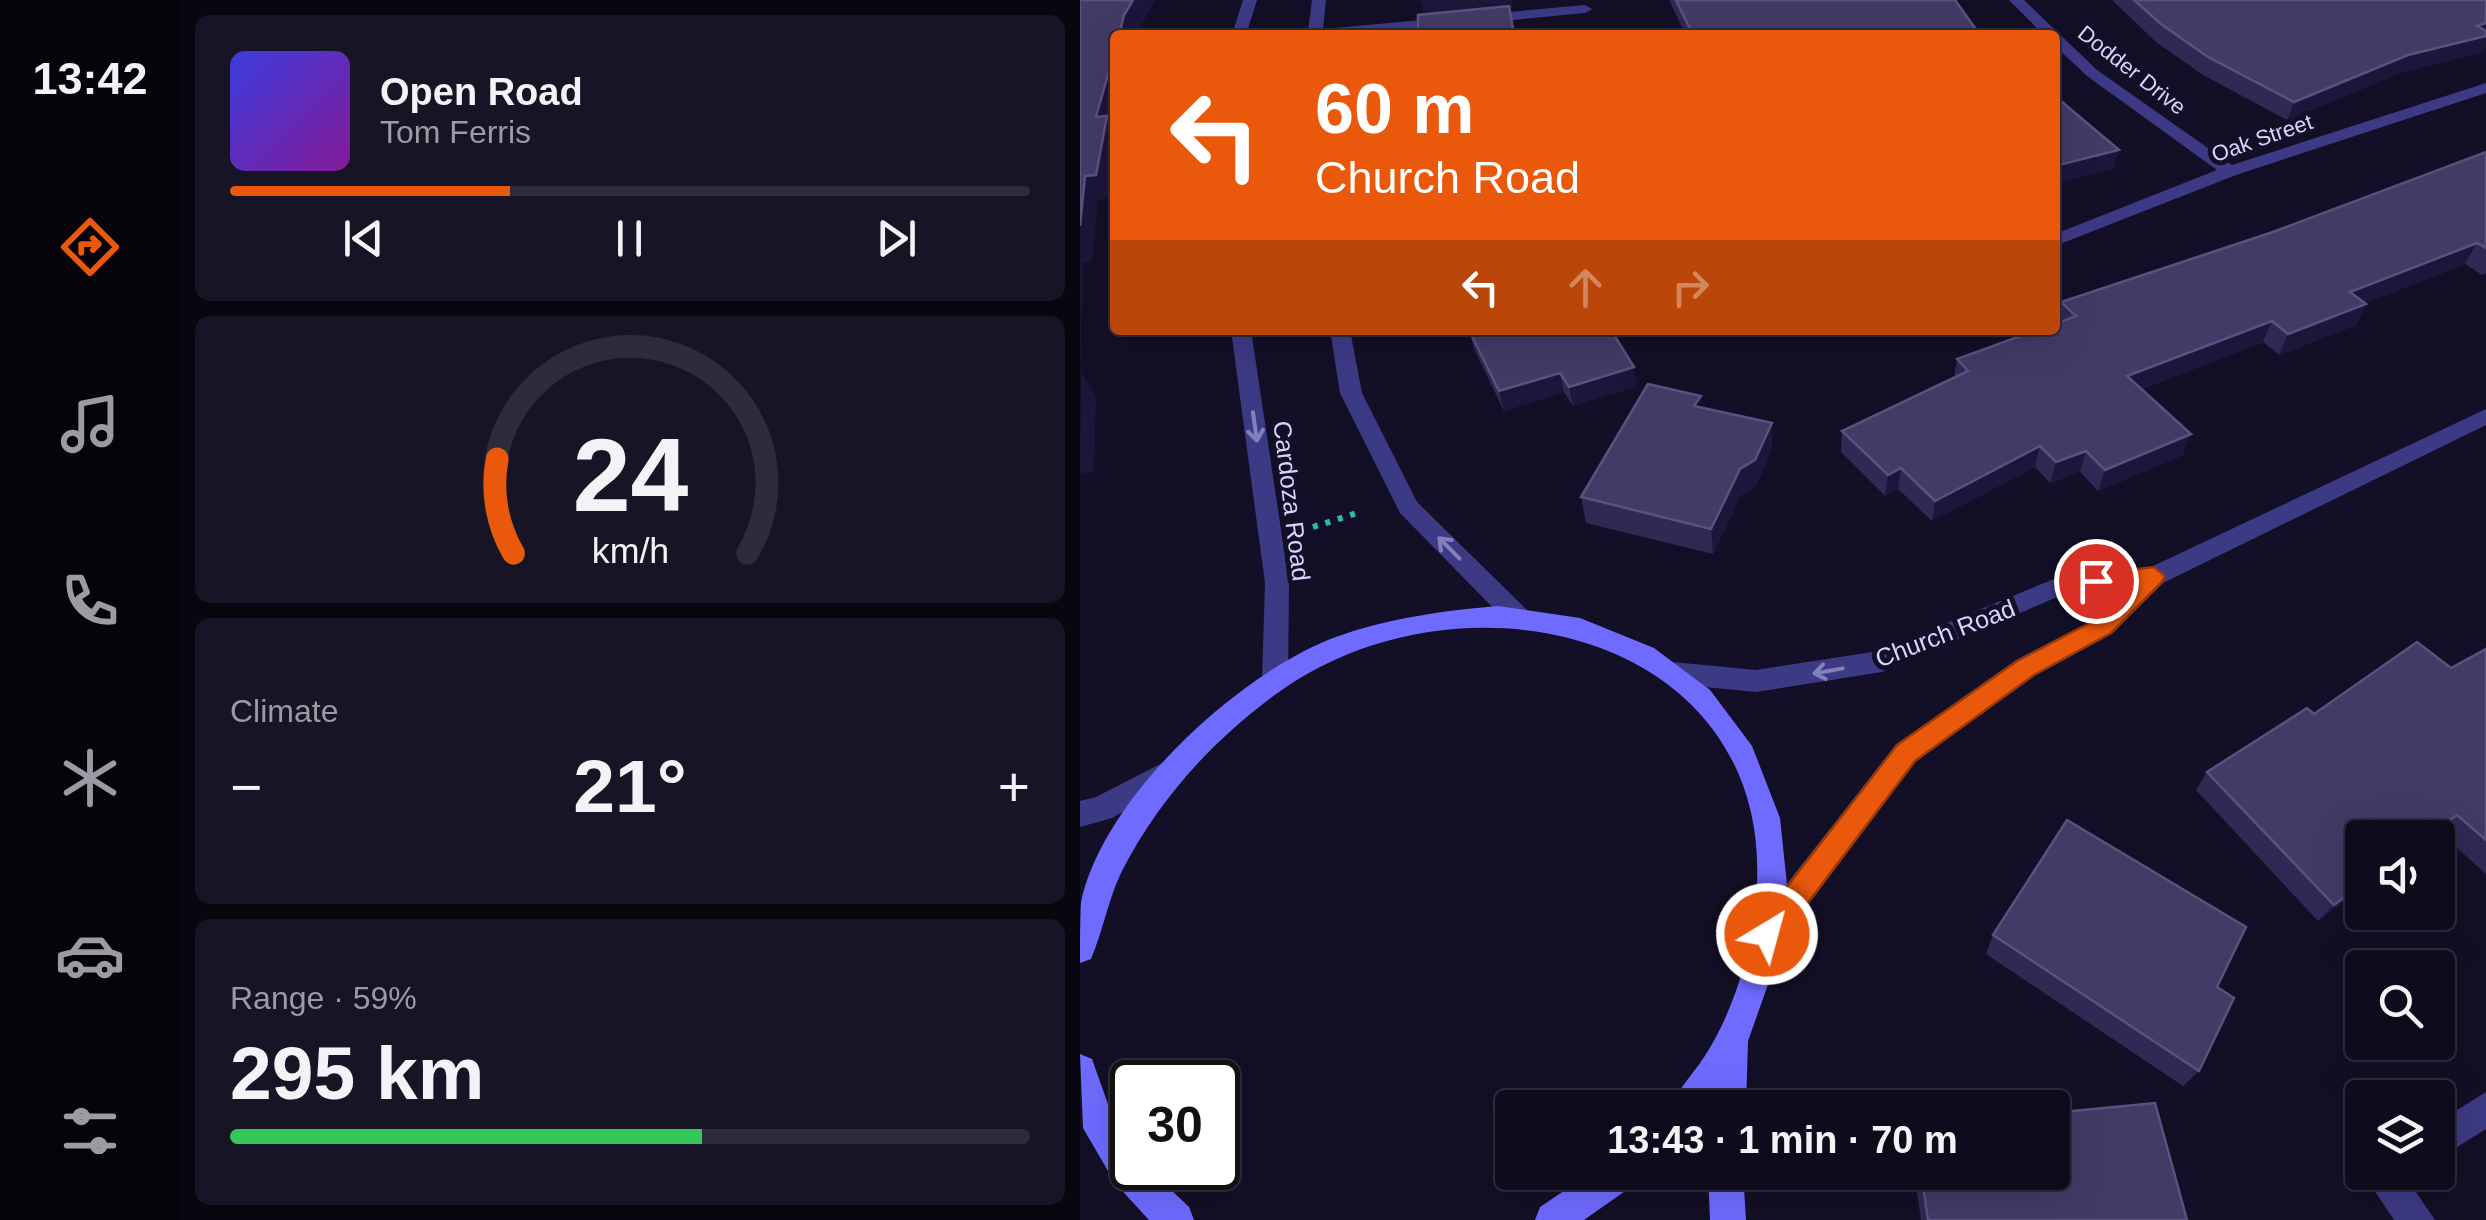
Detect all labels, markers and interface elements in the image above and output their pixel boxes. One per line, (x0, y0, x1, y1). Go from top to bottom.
street label: Dodder Drive (2073, 20, 2191, 120)
text: 13:42 (32, 53, 148, 104)
icon: left (1150, 70, 1280, 200)
text: 60 m (1315, 70, 1475, 148)
text: Open Road (380, 71, 583, 113)
street label: Oak Street (2208, 109, 2316, 167)
text: Tom Ferris (380, 114, 531, 150)
text: Church Road (1315, 152, 1580, 203)
icon: previous (336, 211, 391, 266)
icon: pause (602, 211, 657, 266)
icon: next (869, 211, 924, 266)
icon: directions (55, 212, 125, 282)
icon: left (1453, 260, 1508, 315)
icon: ahead (1558, 260, 1613, 315)
icon: right (1663, 260, 1718, 315)
icon: music (55, 389, 125, 459)
one-way arrow (1247, 410, 1265, 442)
text: 24 (572, 417, 688, 533)
street label: Cardoza Road (1268, 419, 1316, 583)
text: km/h (591, 531, 669, 571)
one-way arrow (1438, 536, 1462, 560)
pin (2054, 539, 2139, 624)
icon: arrive (2069, 554, 2124, 609)
icon: phone (55, 566, 125, 636)
street label: Church Road (1871, 594, 2019, 672)
one-way arrow (1812, 662, 1845, 681)
text: Climate (230, 693, 338, 729)
icon: climate (55, 743, 125, 813)
text: 21° (573, 744, 687, 828)
text: − (230, 756, 262, 818)
text: + (998, 756, 1030, 818)
map controls (2345, 820, 2455, 1190)
button: sound (2345, 820, 2455, 930)
position arrow (1715, 882, 1819, 986)
icon: car (55, 920, 125, 990)
button: search (2345, 950, 2455, 1060)
text: Range · 59% (230, 980, 417, 1016)
text: 295 km (230, 1031, 484, 1115)
speed limit sign: 30 (1110, 1060, 1240, 1190)
button: layers (2345, 1080, 2455, 1190)
icon: filters (55, 1096, 125, 1166)
text: 13:43 · 1 min · 70 m (1607, 1119, 1958, 1161)

